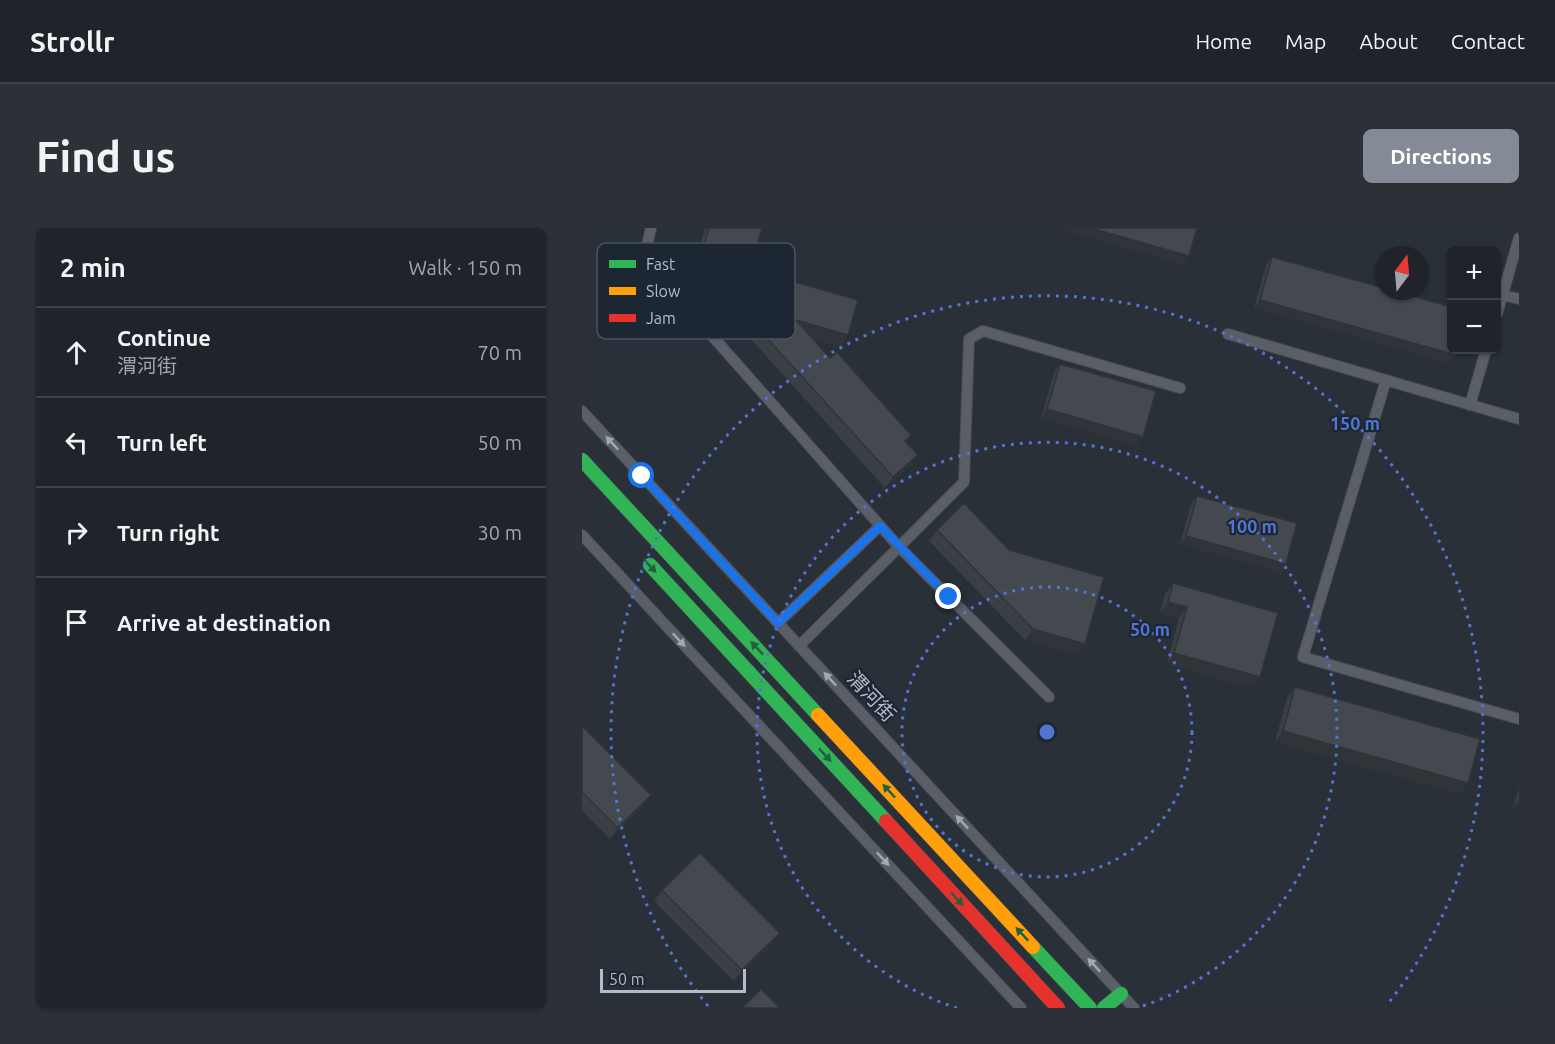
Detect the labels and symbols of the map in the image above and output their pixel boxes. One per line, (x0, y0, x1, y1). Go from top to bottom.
legend (597, 243, 795, 339)
north arrow (1375, 246, 1429, 300)
text: Fast (646, 255, 676, 273)
text: Slow (646, 282, 681, 300)
text: Jam (646, 309, 676, 327)
text: 150 m (1330, 413, 1380, 433)
one-way arrow (606, 436, 619, 451)
route start (628, 462, 654, 488)
text: 100 m (1227, 516, 1277, 536)
one-way arrow (643, 558, 657, 573)
route end (935, 583, 961, 609)
text: 50 m (1130, 619, 1170, 639)
one-way arrow (672, 632, 686, 647)
one-way arrow (750, 641, 764, 656)
street label: 渭河街 (843, 666, 901, 726)
one-way arrow (823, 671, 837, 686)
centre of rings (1037, 722, 1057, 742)
one-way arrow (818, 748, 832, 763)
one-way arrow (882, 784, 896, 799)
one-way arrow (956, 815, 969, 830)
one-way arrow (876, 852, 890, 867)
one-way arrow (950, 891, 963, 906)
one-way arrow (1015, 927, 1029, 942)
one-way arrow (1088, 958, 1102, 972)
scale bar (600, 966, 746, 994)

